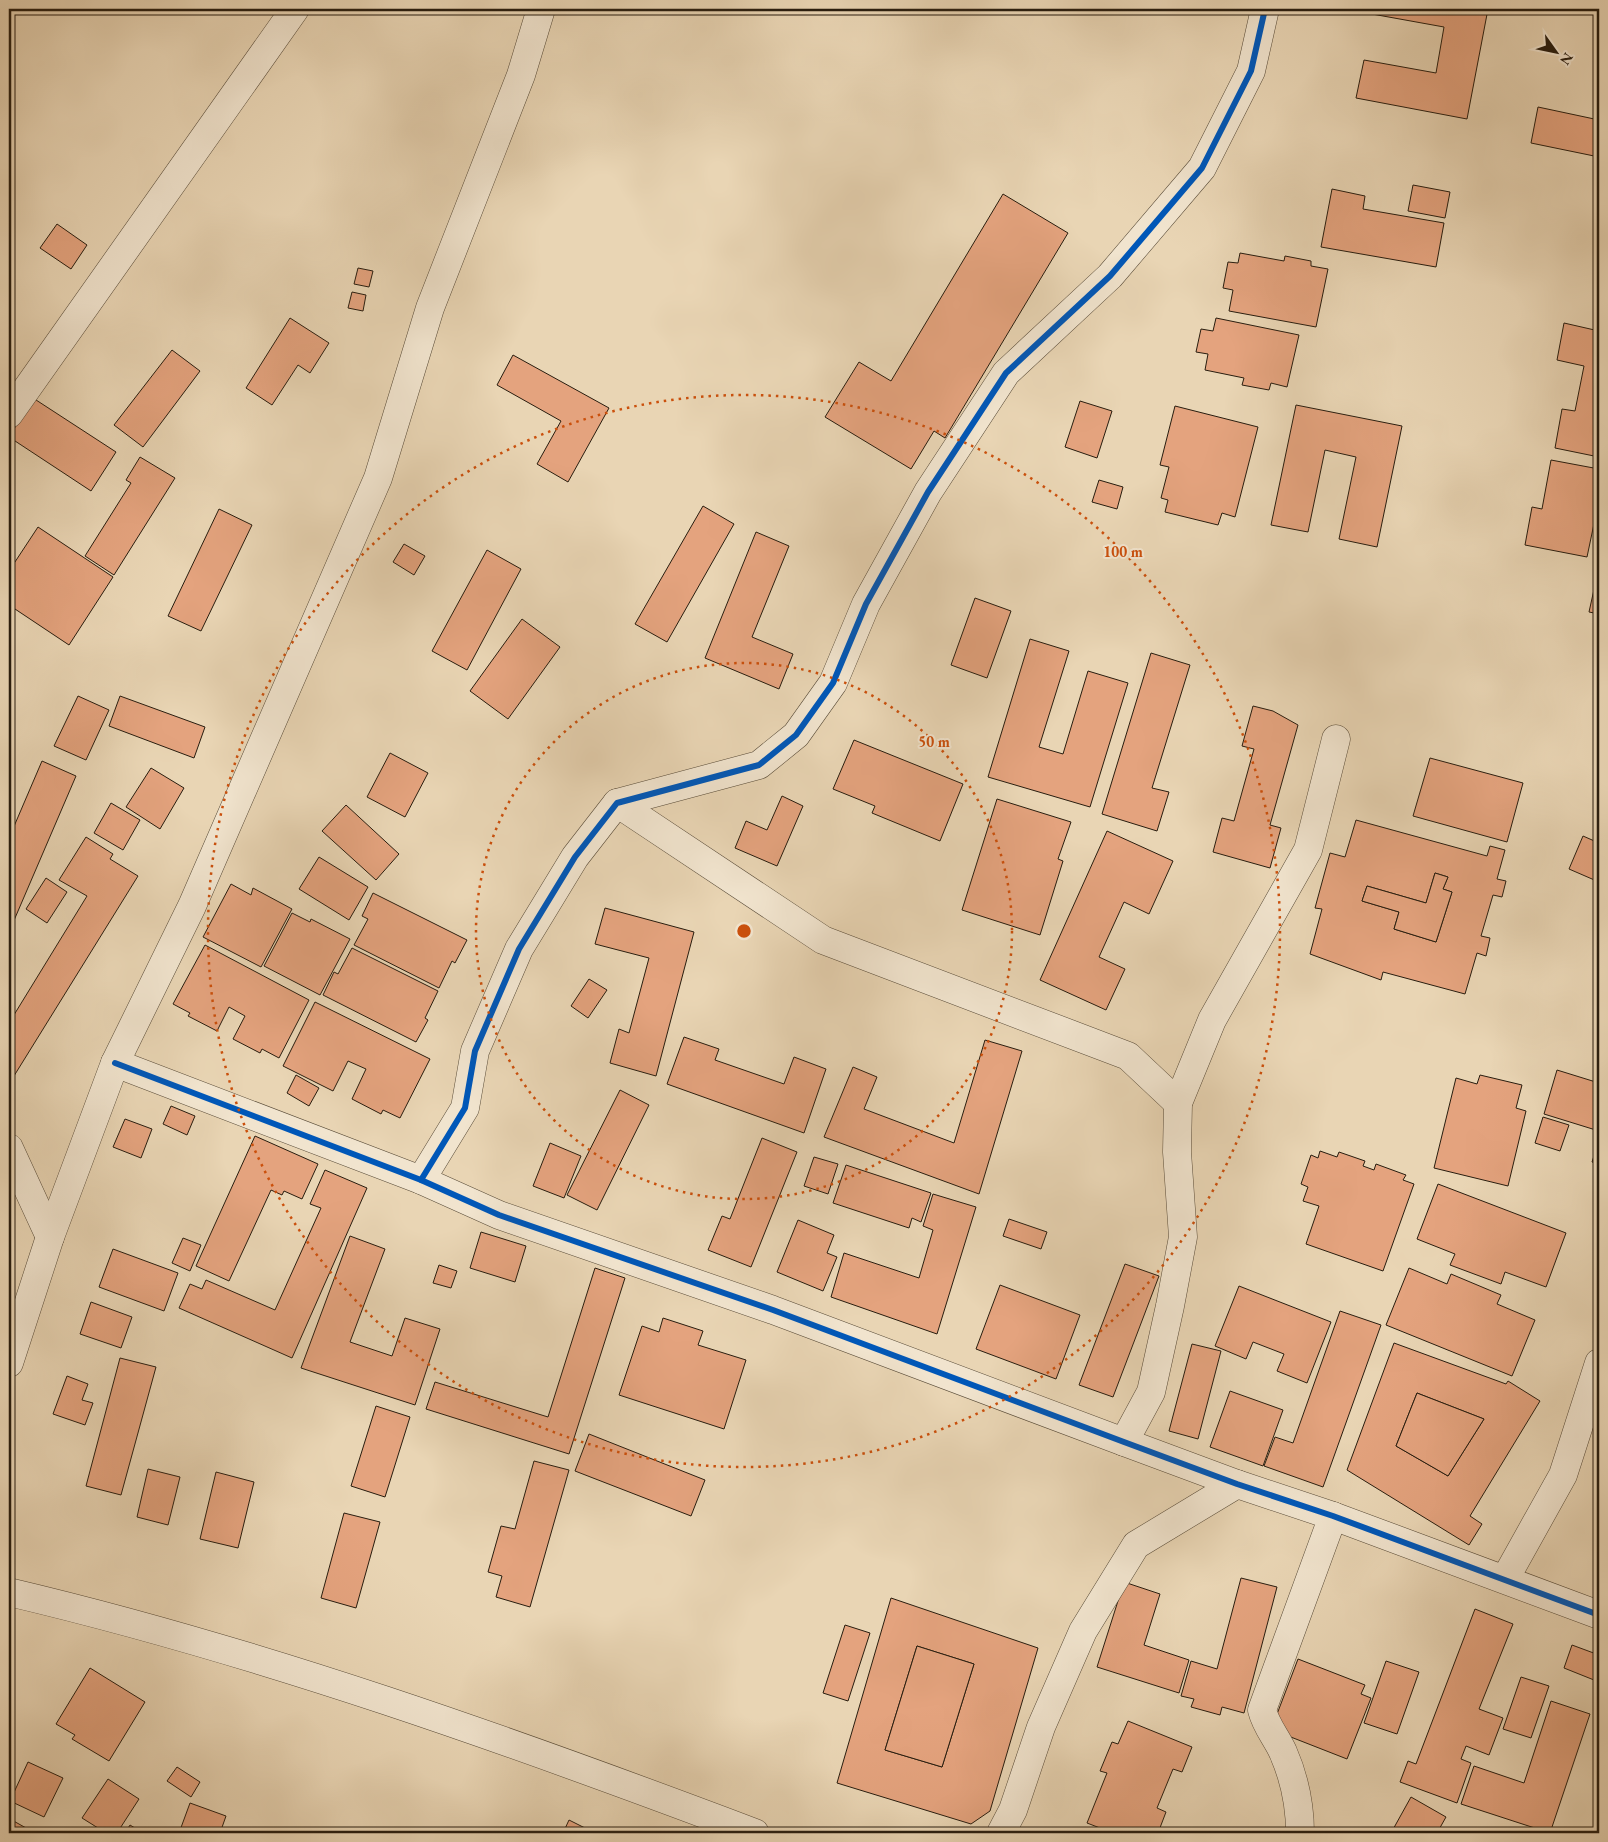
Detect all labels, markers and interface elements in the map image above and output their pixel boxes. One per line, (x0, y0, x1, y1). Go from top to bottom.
north arrow (1530, 28, 1580, 78)
text: N (1556, 49, 1578, 69)
text: 100 m (1103, 542, 1143, 561)
text: 50 m (918, 732, 950, 751)
centre of rings (735, 922, 753, 940)

